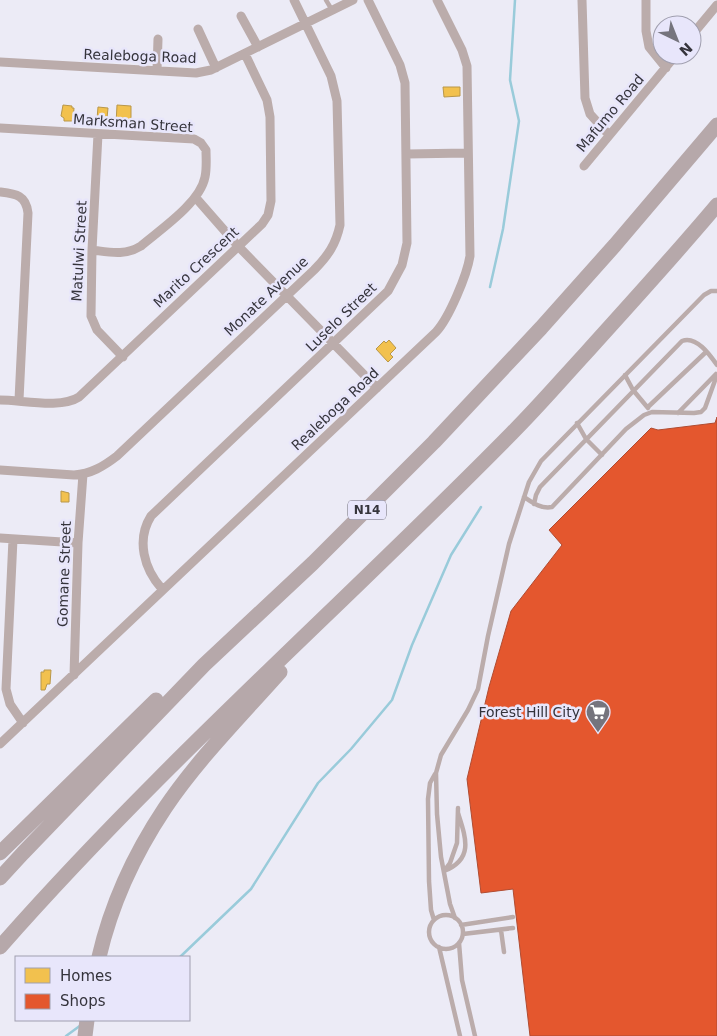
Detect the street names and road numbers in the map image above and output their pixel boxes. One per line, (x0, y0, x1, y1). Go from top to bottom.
street label: Realeboga Road (83, 46, 197, 66)
street label: Mafumo Road (573, 71, 647, 155)
street label: Marksman Street (73, 111, 194, 135)
street label: Matulwi Street (68, 200, 90, 302)
street label: Marito Crescent (150, 223, 242, 311)
street label: Monate Avenue (221, 253, 311, 339)
street label: Luselo Street (302, 279, 380, 355)
street label: Realeboga Road (288, 365, 382, 453)
road number: N14 (348, 500, 386, 520)
street label: Gomane Street (54, 520, 74, 627)

